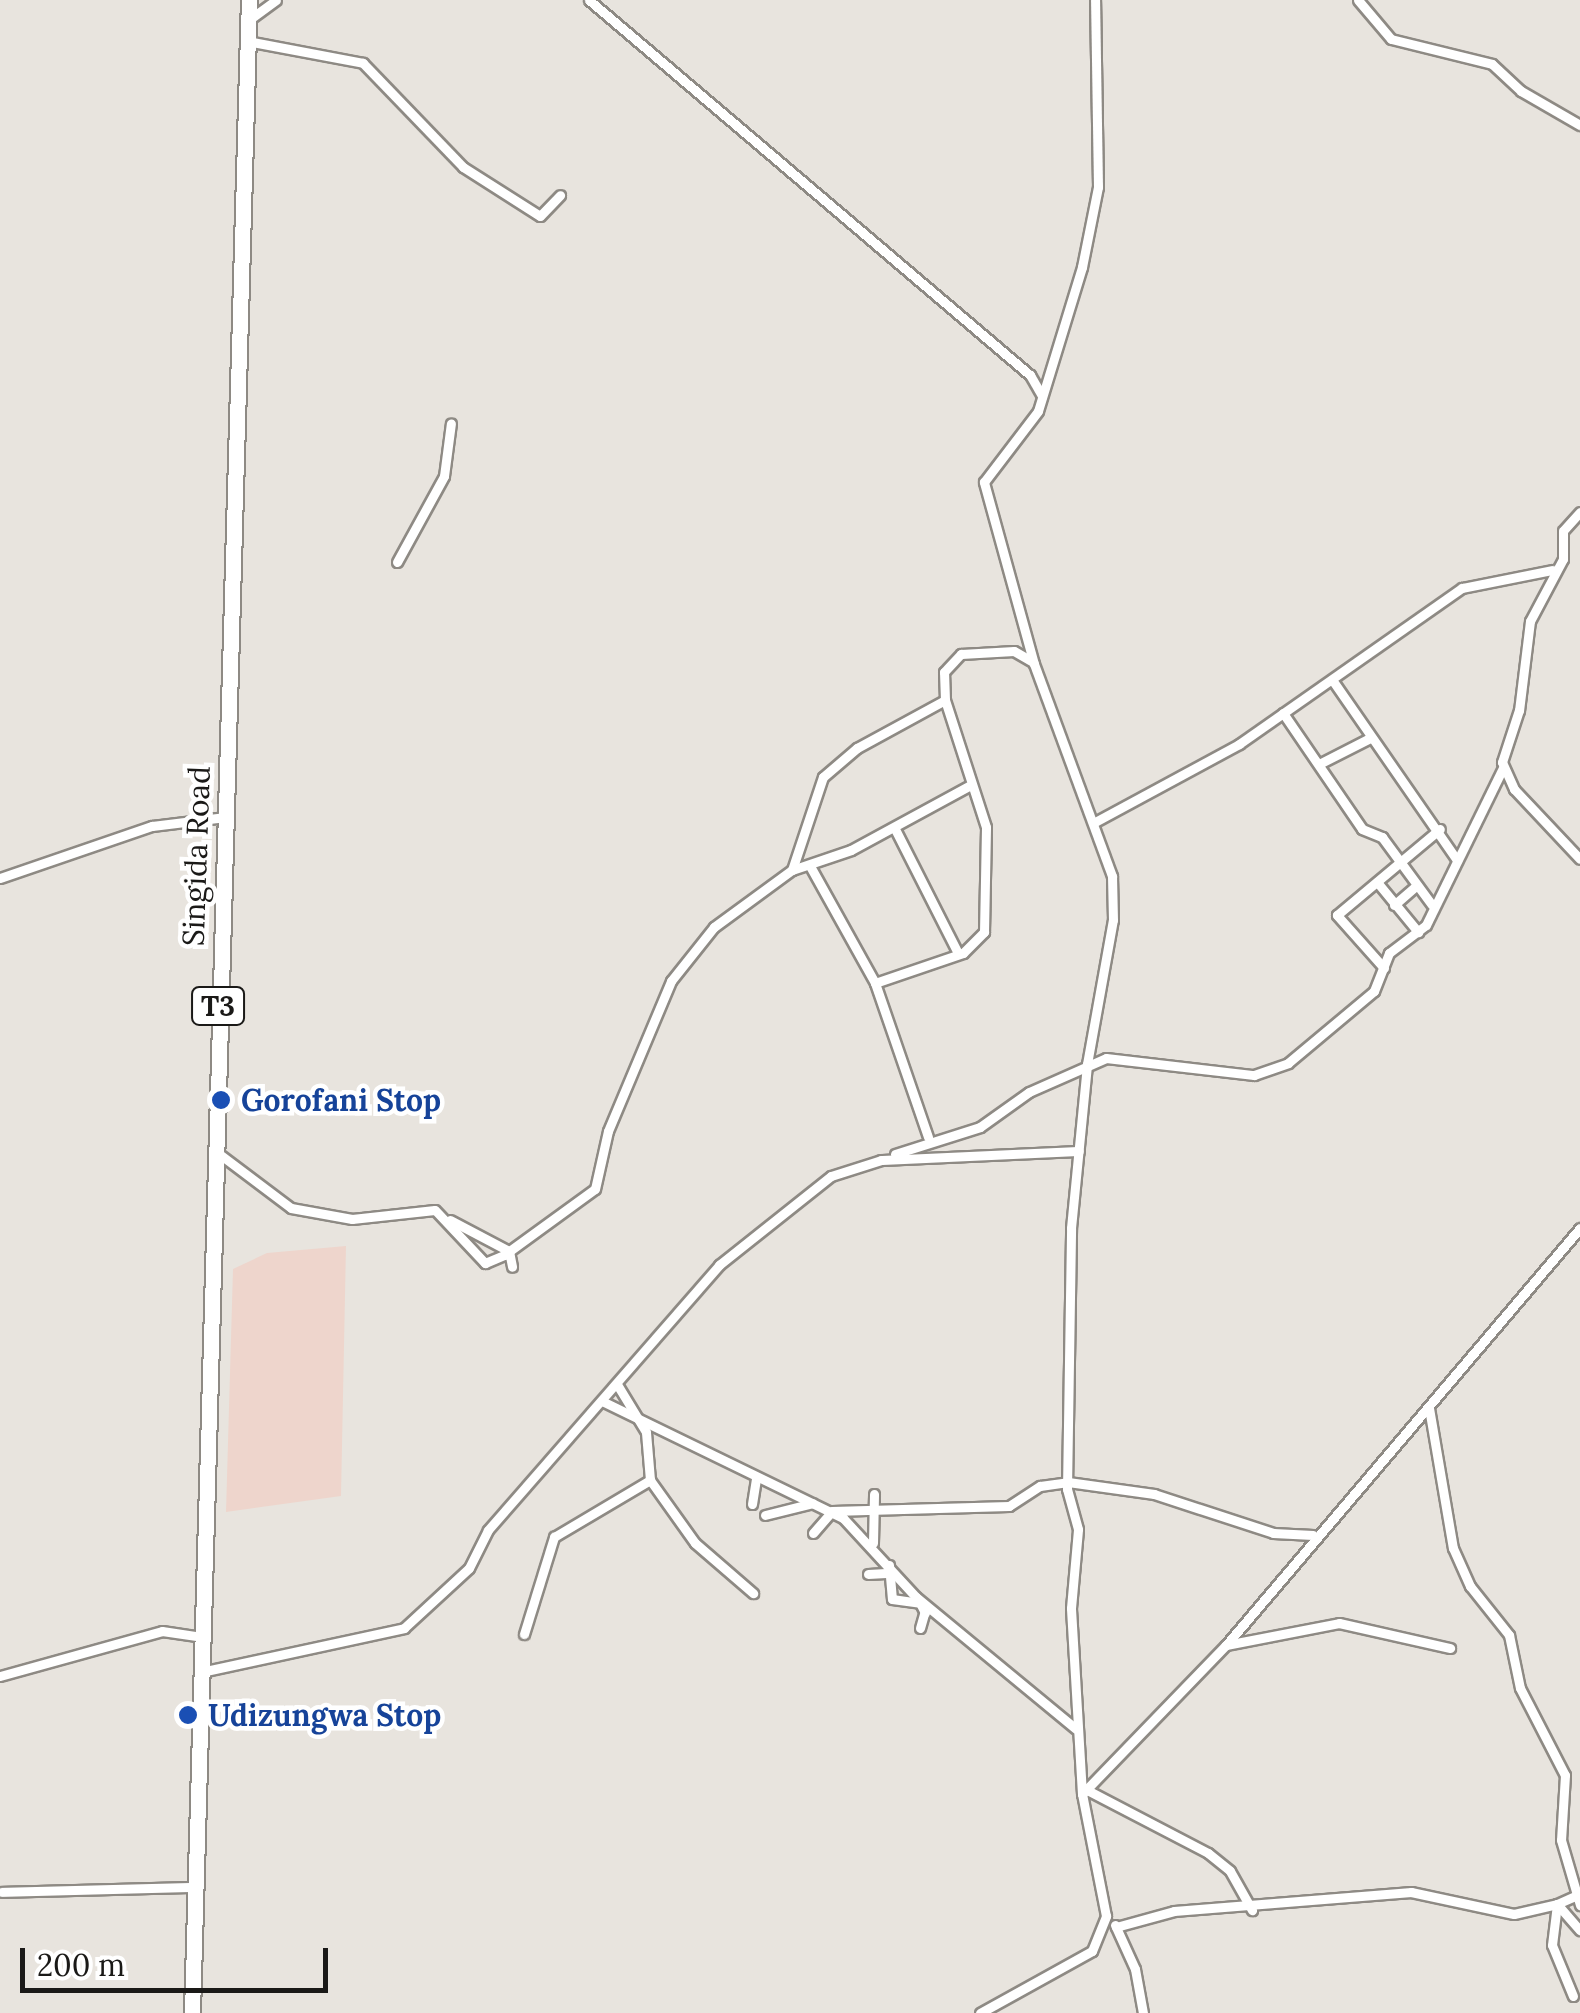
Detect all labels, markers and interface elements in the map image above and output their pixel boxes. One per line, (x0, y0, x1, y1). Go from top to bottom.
street label: Singida Road (175, 765, 217, 947)
road number: T3 (190, 983, 246, 1029)
place label: Gorofani Stop (241, 1082, 441, 1118)
marker: Gorofani Stop (210, 1089, 232, 1111)
place label: Udizungwa Stop (208, 1697, 441, 1733)
marker: Udizungwa Stop (177, 1704, 199, 1726)
scale bar (25, 1928, 332, 1990)
text: 200 m (37, 1946, 125, 1984)

